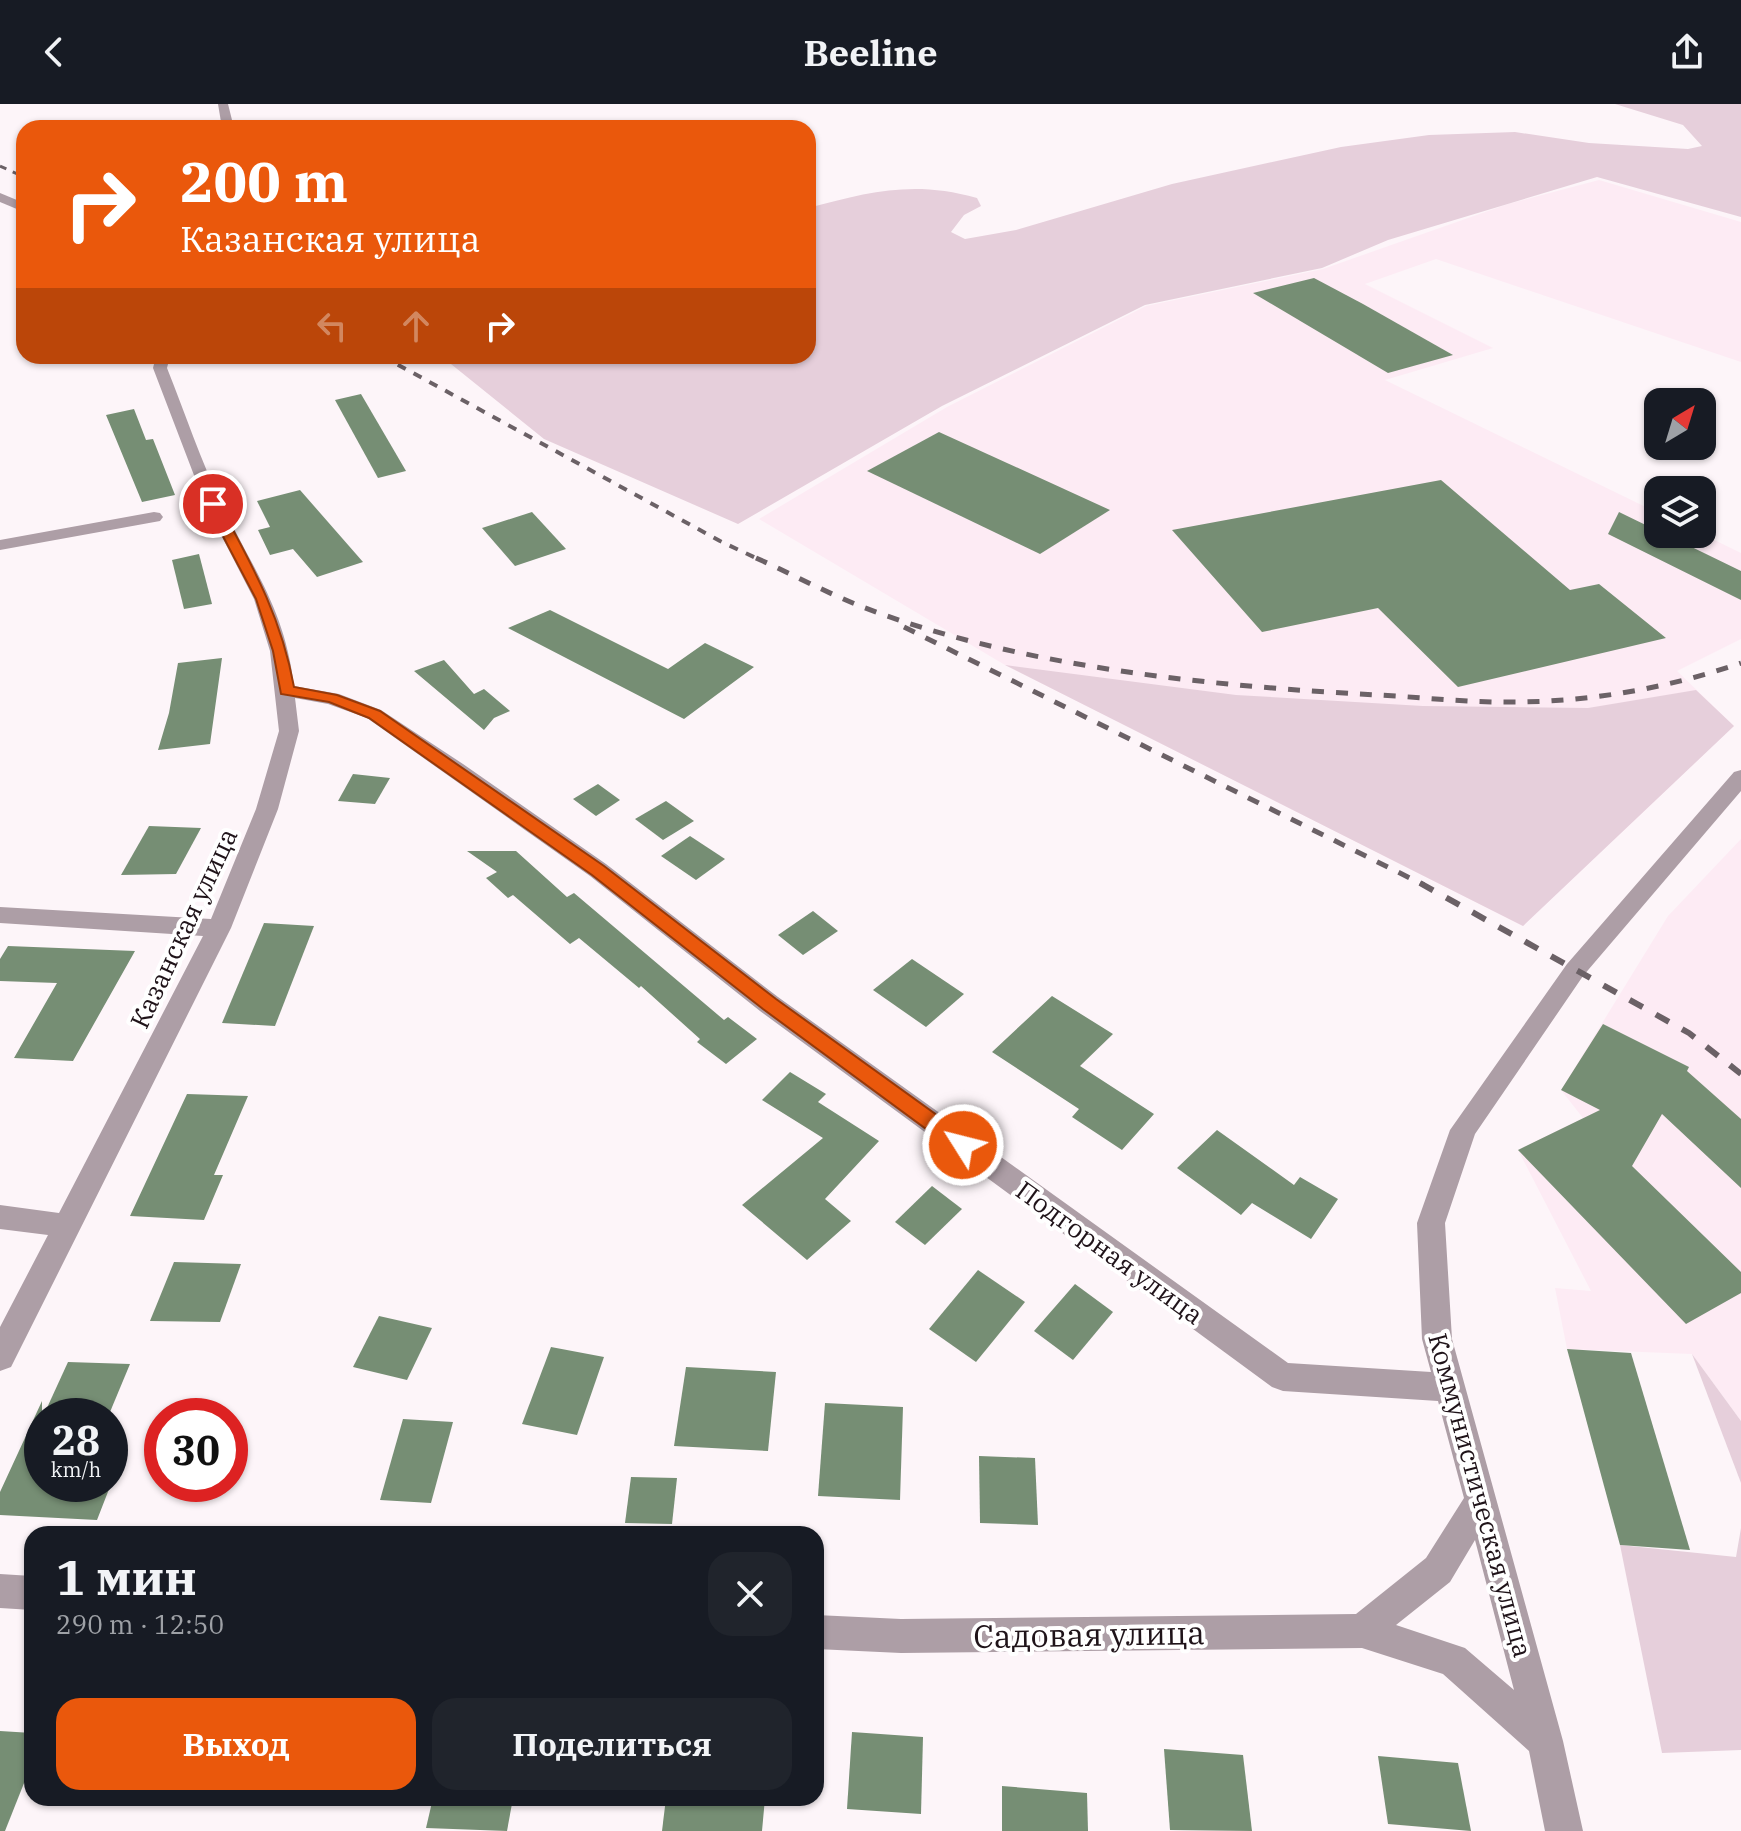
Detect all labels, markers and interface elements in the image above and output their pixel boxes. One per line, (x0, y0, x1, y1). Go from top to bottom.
text: Beeline (803, 29, 938, 76)
icon: back (32, 30, 76, 74)
icon: share (1665, 30, 1709, 74)
text: 200 m (180, 145, 348, 217)
icon: right (48, 152, 152, 256)
text: Казанская улица (180, 215, 480, 262)
icon: left (310, 304, 354, 348)
icon: ahead (394, 304, 438, 348)
icon: right (478, 304, 522, 348)
north arrow (1644, 388, 1716, 460)
map controls (1644, 388, 1716, 548)
pin (179, 470, 247, 538)
button: layers (1644, 476, 1716, 548)
icon: arrive (191, 482, 235, 526)
street label: Казанская улица (122, 823, 244, 1033)
position arrow (921, 1103, 1005, 1187)
street label: Подгорная улица (1010, 1173, 1210, 1331)
street label: Коммунистическая улица (1421, 1329, 1541, 1661)
speed limit sign: 30 (144, 1398, 248, 1502)
text: 28 (52, 1414, 100, 1466)
text: km/h (51, 1456, 101, 1483)
text: 1 мин (56, 1546, 197, 1608)
button: close (708, 1552, 792, 1636)
text: 290 m · 12:50 (56, 1607, 224, 1641)
street label: Садовая улица (973, 1611, 1205, 1657)
button: Выход (56, 1698, 416, 1790)
button: Поделиться (432, 1698, 792, 1790)

